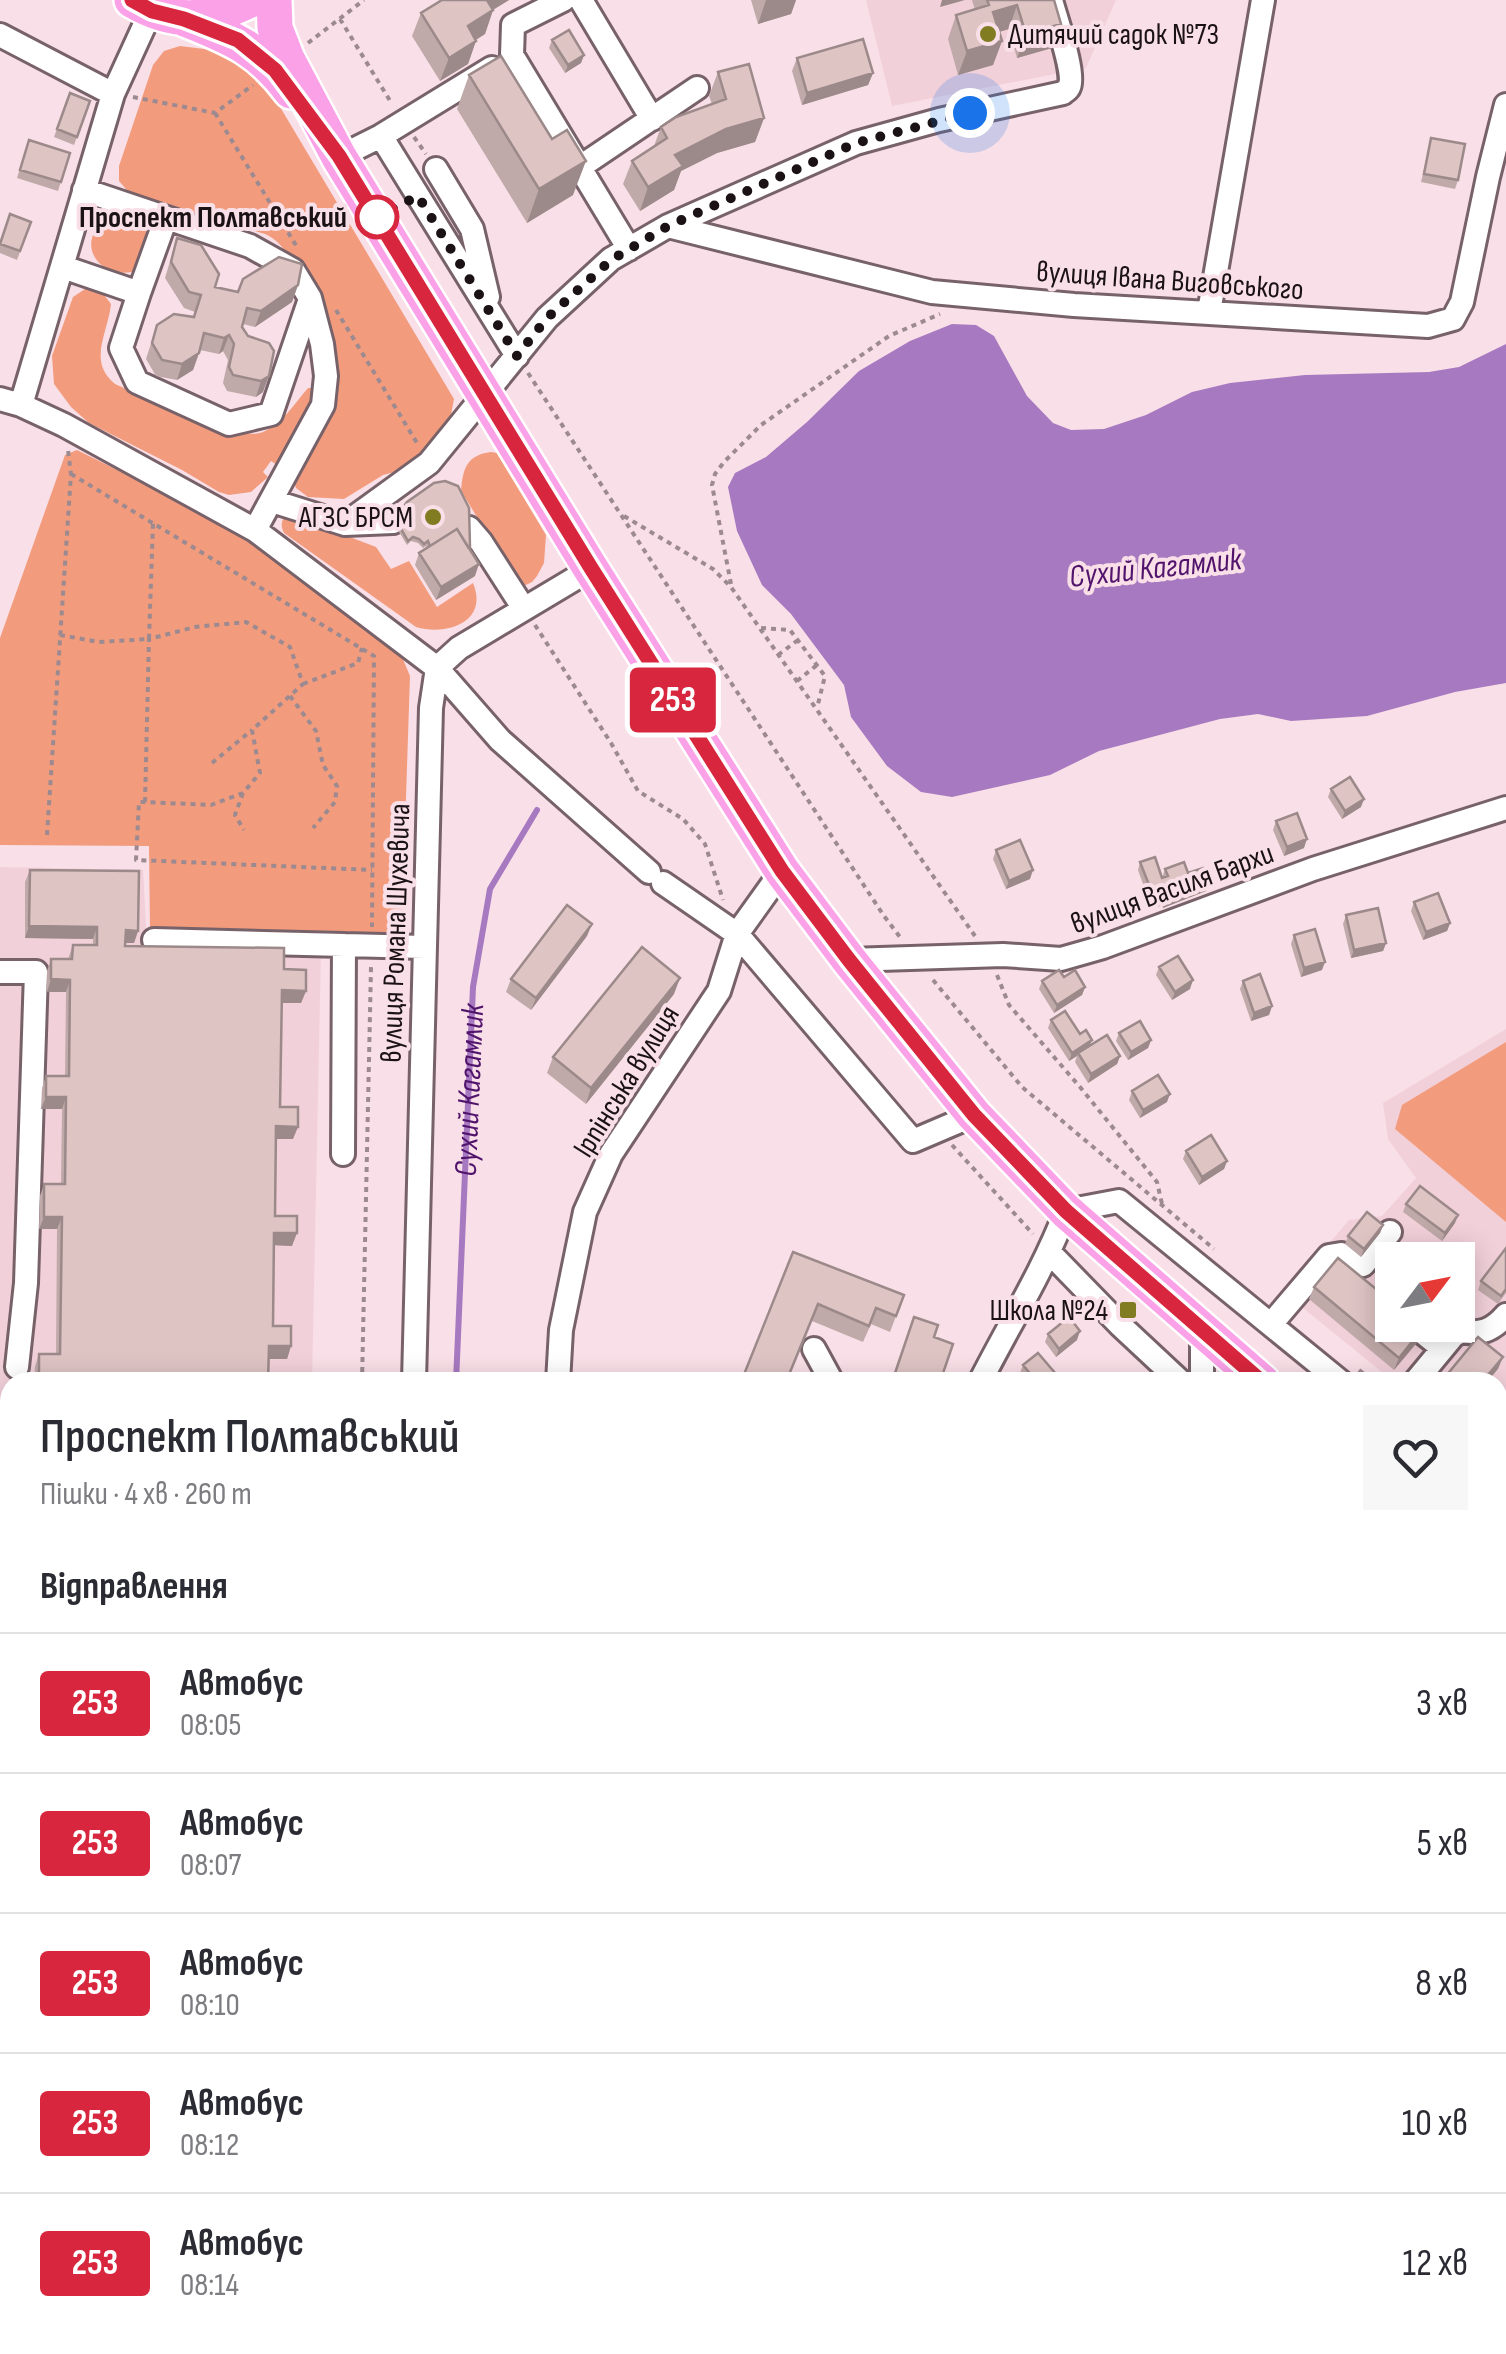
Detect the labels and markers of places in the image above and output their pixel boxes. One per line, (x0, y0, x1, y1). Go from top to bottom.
place label: Дитячий садок №73 (1008, 17, 1219, 53)
marker: Дитячий садок №73 (977, 23, 999, 45)
marker: Проспект Полтавський (356, 196, 398, 238)
place label: Проспект Полтавський (79, 200, 347, 236)
place label: АГЗС БРСМ (298, 500, 413, 536)
marker: АГЗС БРСМ (422, 506, 444, 528)
place label: Школа №24 (989, 1293, 1108, 1329)
marker: Школа №24 (1117, 1299, 1139, 1321)

